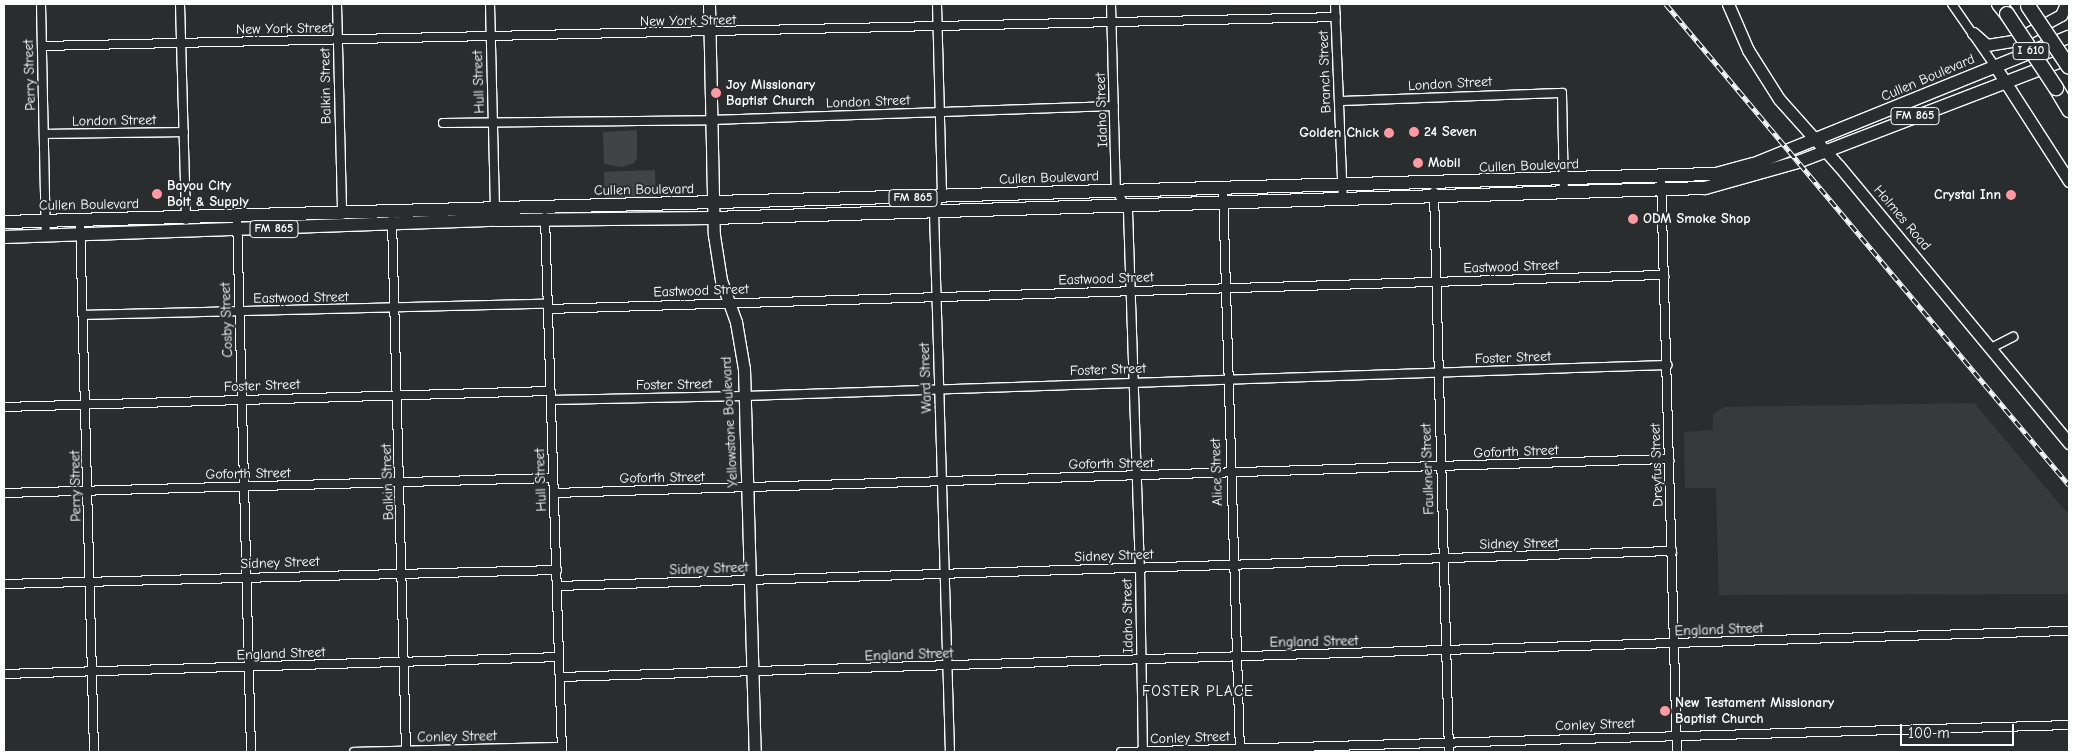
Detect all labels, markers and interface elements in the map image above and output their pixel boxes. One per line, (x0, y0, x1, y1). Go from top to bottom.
street label: New York Street (640, 12, 736, 30)
street label: New York Street (236, 20, 332, 38)
street label: Branch Street (1315, 30, 1335, 114)
street label: Perry Street (20, 39, 40, 111)
road number: I 610 (2012, 41, 2050, 60)
street label: Balkin Street (317, 48, 335, 124)
street label: Hull Street (470, 50, 488, 114)
street label: Cullen Boulevard (1879, 51, 1977, 105)
street label: Idaho Street (1092, 72, 1112, 148)
street label: London Street (1408, 73, 1492, 95)
place label: Joy Missionary Baptist Church (726, 77, 815, 110)
marker: Joy Missionary Baptist Church (710, 87, 722, 99)
street label: London Street (826, 92, 910, 112)
road number: FM 865 (1890, 106, 1940, 125)
street label: London Street (72, 112, 156, 130)
place label: 24 Seven (1424, 124, 1477, 140)
place label: Golden Chick (1299, 125, 1379, 141)
marker: 24 Seven (1408, 126, 1420, 138)
marker: Golden Chick (1383, 127, 1395, 139)
place label: Mobil (1428, 155, 1461, 171)
street label: Cullen Boulevard (1479, 156, 1579, 176)
marker: Mobil (1412, 157, 1424, 169)
street label: Cullen Boulevard (999, 168, 1099, 188)
place label: Bayou City Bolt & Supply (167, 178, 249, 210)
street label: Cullen Boulevard (594, 181, 694, 199)
street label: Holmes Road (1870, 182, 1934, 254)
place label: Crystal Inn (1934, 187, 2001, 203)
marker: Bayou City Bolt & Supply (151, 188, 163, 200)
road number: FM 865 (888, 188, 938, 208)
marker: Crystal Inn (2005, 189, 2017, 201)
street label: Cullen Boulevard (39, 196, 139, 214)
place label: ODM Smoke Shop (1643, 211, 1751, 227)
marker: ODM Smoke Shop (1627, 213, 1639, 225)
road number: FM 865 (249, 220, 299, 238)
street label: Eastwood Street (1463, 257, 1559, 277)
street label: Eastwood Street (1058, 269, 1154, 289)
street label: Eastwood Street (653, 281, 749, 301)
street label: Cosby Street (217, 282, 237, 358)
street label: Eastwood Street (253, 289, 349, 307)
street label: Ward Street (916, 342, 936, 414)
street label: Foster Street (1475, 348, 1551, 368)
street label: Yellowstone Boulevard (718, 356, 742, 488)
street label: Foster Street (1070, 360, 1146, 380)
street label: Foster Street (224, 376, 300, 396)
street label: Foster Street (636, 376, 712, 394)
street label: Faulkner Street (1418, 423, 1438, 515)
street label: Dreyfus Street (1647, 423, 1667, 507)
street label: Alice Street (1207, 438, 1227, 506)
street label: Goforth Street (1473, 442, 1559, 462)
street label: Balkin Street (378, 444, 398, 520)
street label: Hull Street (532, 448, 550, 512)
street label: Perry Street (67, 450, 85, 522)
street label: Goforth Street (1068, 455, 1154, 473)
street label: Goforth Street (205, 465, 291, 483)
street label: Goforth Street (619, 469, 705, 487)
street label: Sidney Street (1479, 535, 1559, 553)
street label: Sidney Street (1074, 546, 1154, 566)
street label: Sidney Street (240, 553, 320, 573)
street label: Sidney Street (669, 559, 749, 579)
street label: Idaho Street (1119, 578, 1137, 654)
street label: England Street (1674, 620, 1764, 640)
street label: England Street (1269, 633, 1359, 651)
street label: England Street (236, 644, 326, 664)
street label: England Street (864, 645, 954, 665)
district label: FOSTER PLACE (1141, 683, 1255, 701)
place label: New Testament Missionary Baptist Church (1675, 695, 1834, 728)
marker: New Testament Missionary Baptist Church (1659, 705, 1671, 717)
scale bar (1903, 714, 2017, 746)
street label: Conley Street (1555, 715, 1635, 735)
text: 100 m (1908, 724, 1950, 742)
street label: Conley Street (417, 728, 497, 746)
street label: Conley Street (1150, 728, 1230, 748)

